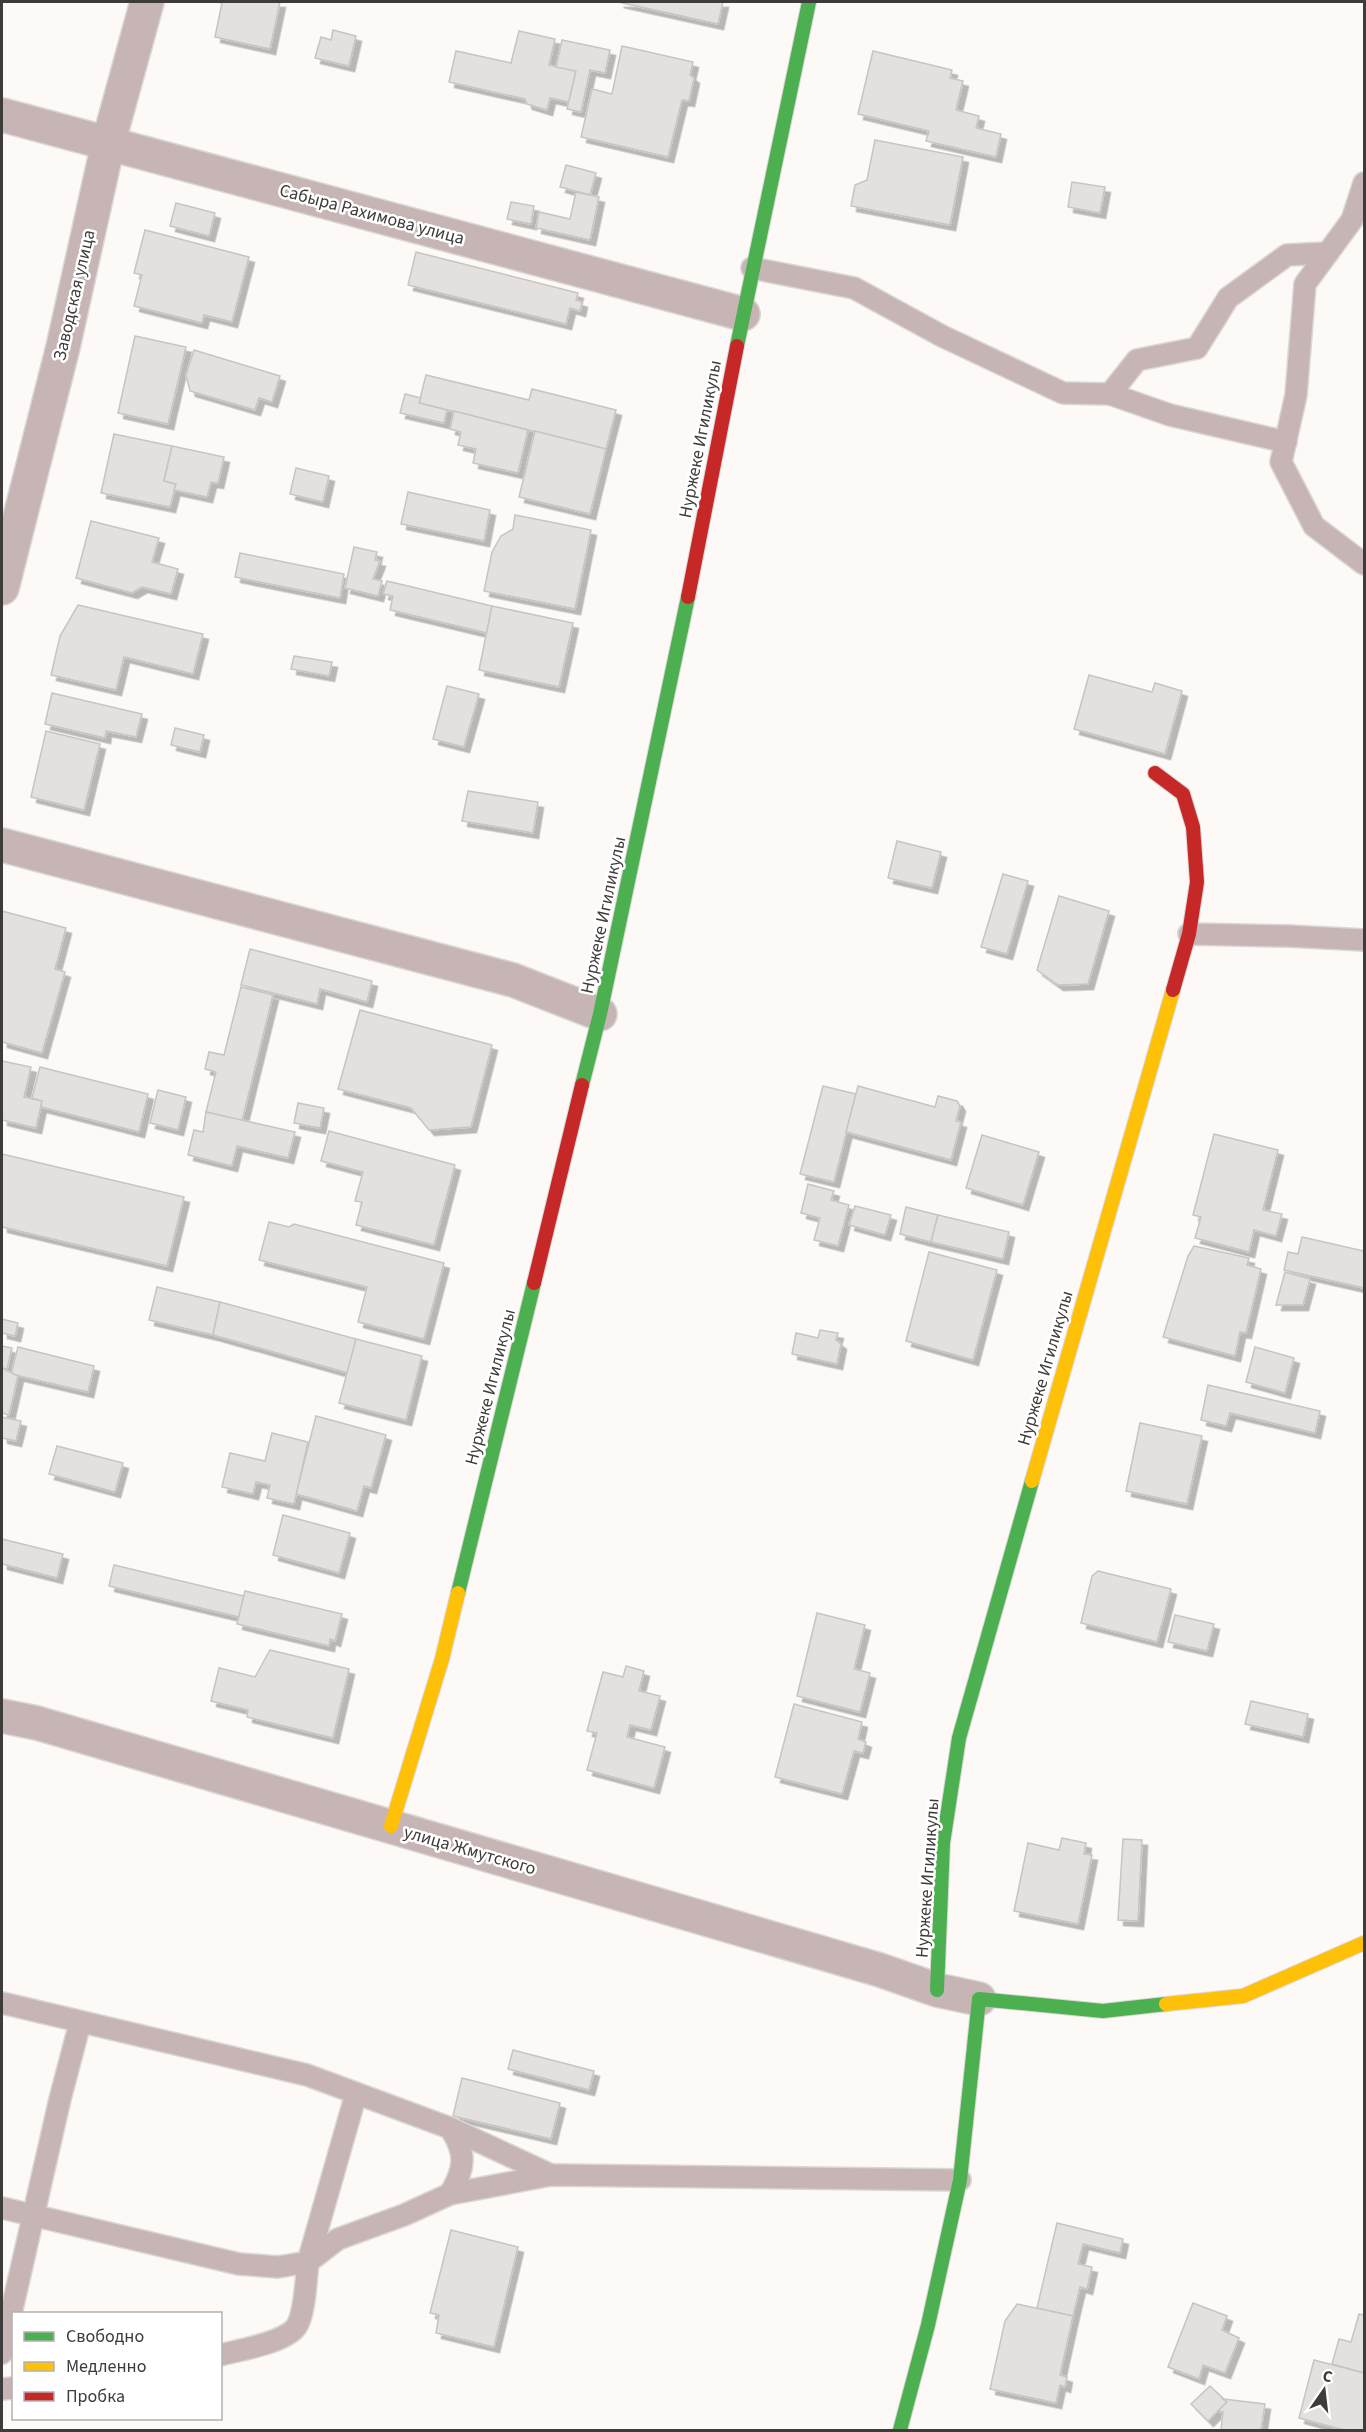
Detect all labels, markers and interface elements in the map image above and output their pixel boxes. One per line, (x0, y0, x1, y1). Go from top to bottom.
street label: Сабыра Рахимова улица (277, 178, 467, 251)
street label: Заводская улица (47, 227, 102, 363)
street label: Нуржеке Игиликулы (673, 358, 728, 520)
street label: Нуржеке Игиликулы (575, 834, 632, 996)
street label: Нуржеке Игиликулы (1011, 1288, 1080, 1448)
street label: Нуржеке Игиликулы (459, 1306, 522, 1468)
street label: Нуржеке Игиликулы (909, 1797, 946, 1959)
street label: улица Жмутского (401, 1820, 539, 1881)
legend (12, 2312, 222, 2420)
text: Свободно (66, 2324, 144, 2349)
text: Медленно (66, 2354, 146, 2379)
north arrow (1294, 2360, 1354, 2420)
text: С (1320, 2365, 1335, 2388)
text: Пробка (66, 2384, 125, 2409)

